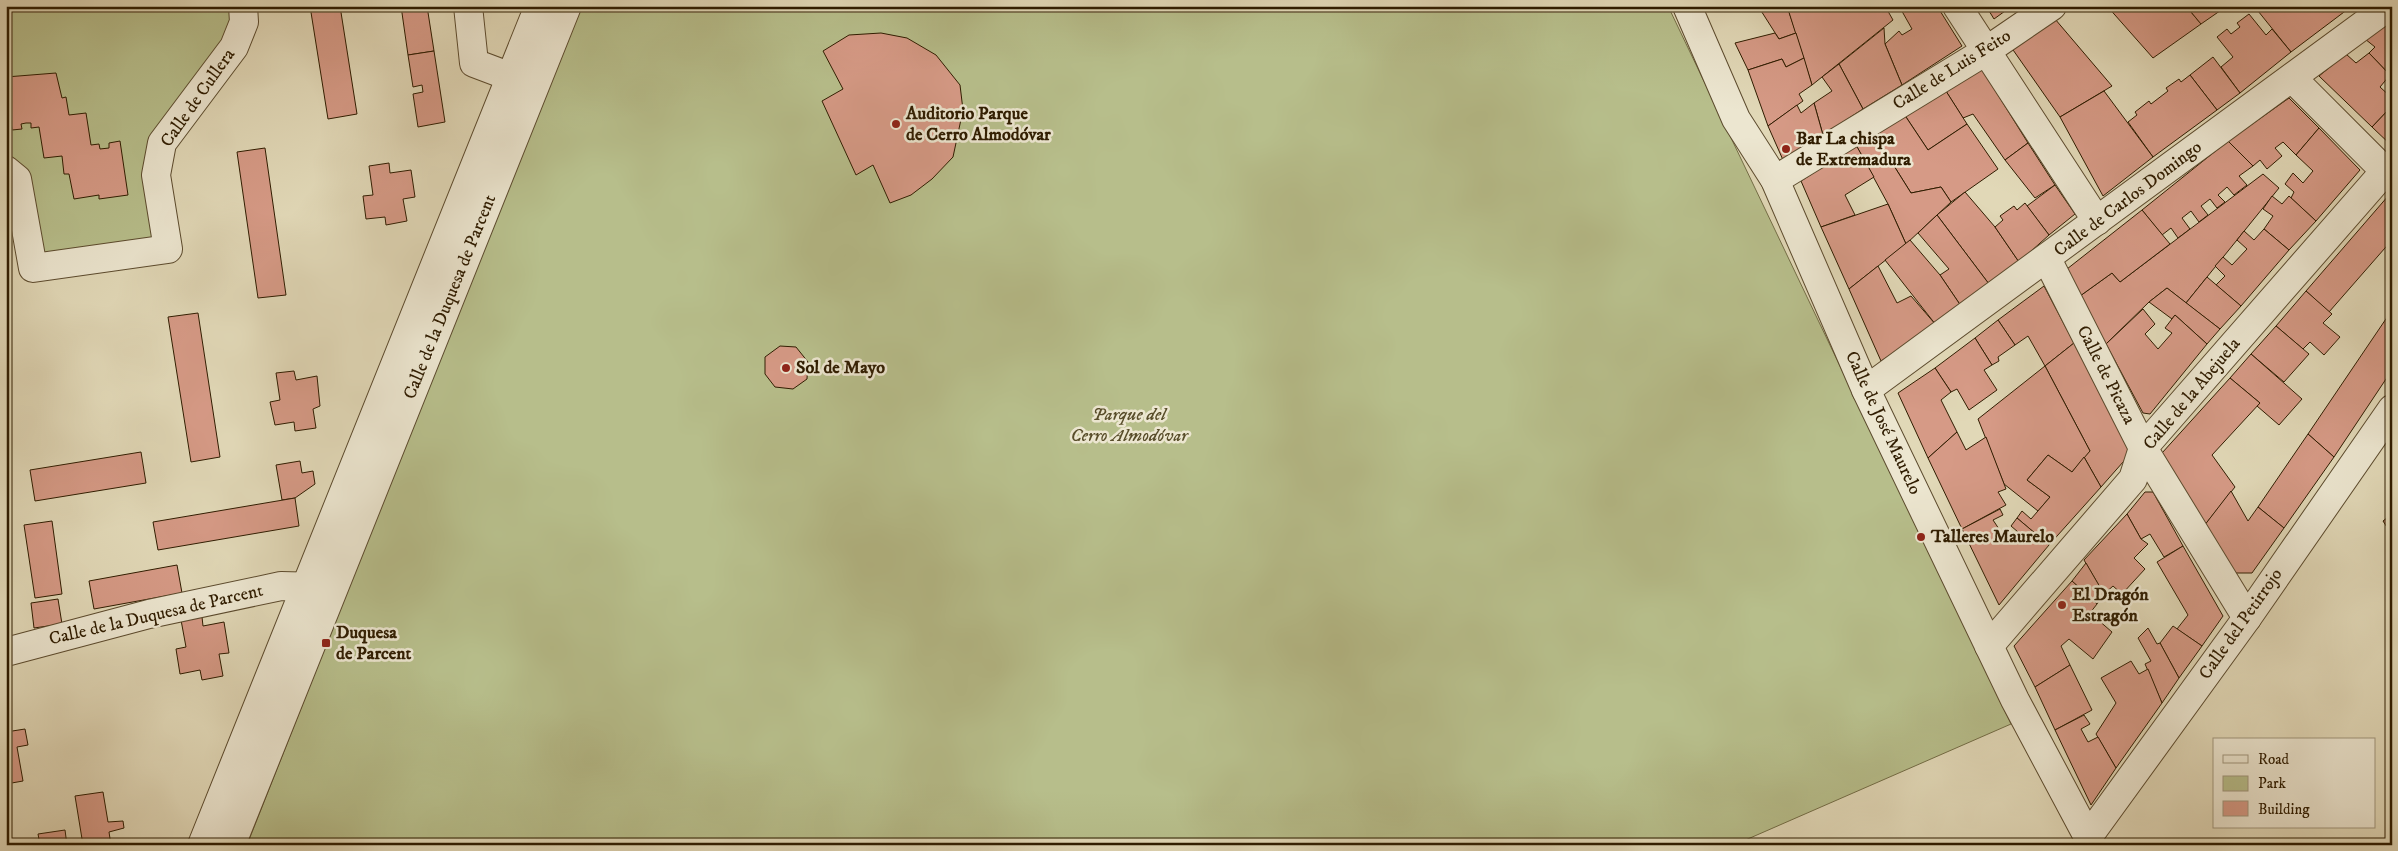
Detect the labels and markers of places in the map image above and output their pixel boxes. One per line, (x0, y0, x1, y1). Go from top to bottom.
place label: Auditorio Parque de Cerro Almodóvar (905, 103, 1051, 146)
marker: Auditorio Parque de Cerro Almodóvar (890, 118, 902, 130)
place label: Bar La chispa de Extremadura (1796, 128, 1911, 171)
marker: Bar La chispa de Extremadura (1780, 143, 1792, 155)
place label: Sol de Mayo (796, 357, 885, 379)
marker: Sol de Mayo (780, 362, 792, 374)
place label: Talleres Maurelo (1930, 526, 2054, 548)
marker: Talleres Maurelo (1915, 531, 1927, 543)
place label: El Dragón Estragón (2072, 584, 2149, 627)
marker: El Dragón Estragón (2056, 599, 2068, 611)
place label: Duquesa de Parcent (336, 622, 412, 665)
marker: Duquesa de Parcent (320, 637, 332, 649)

